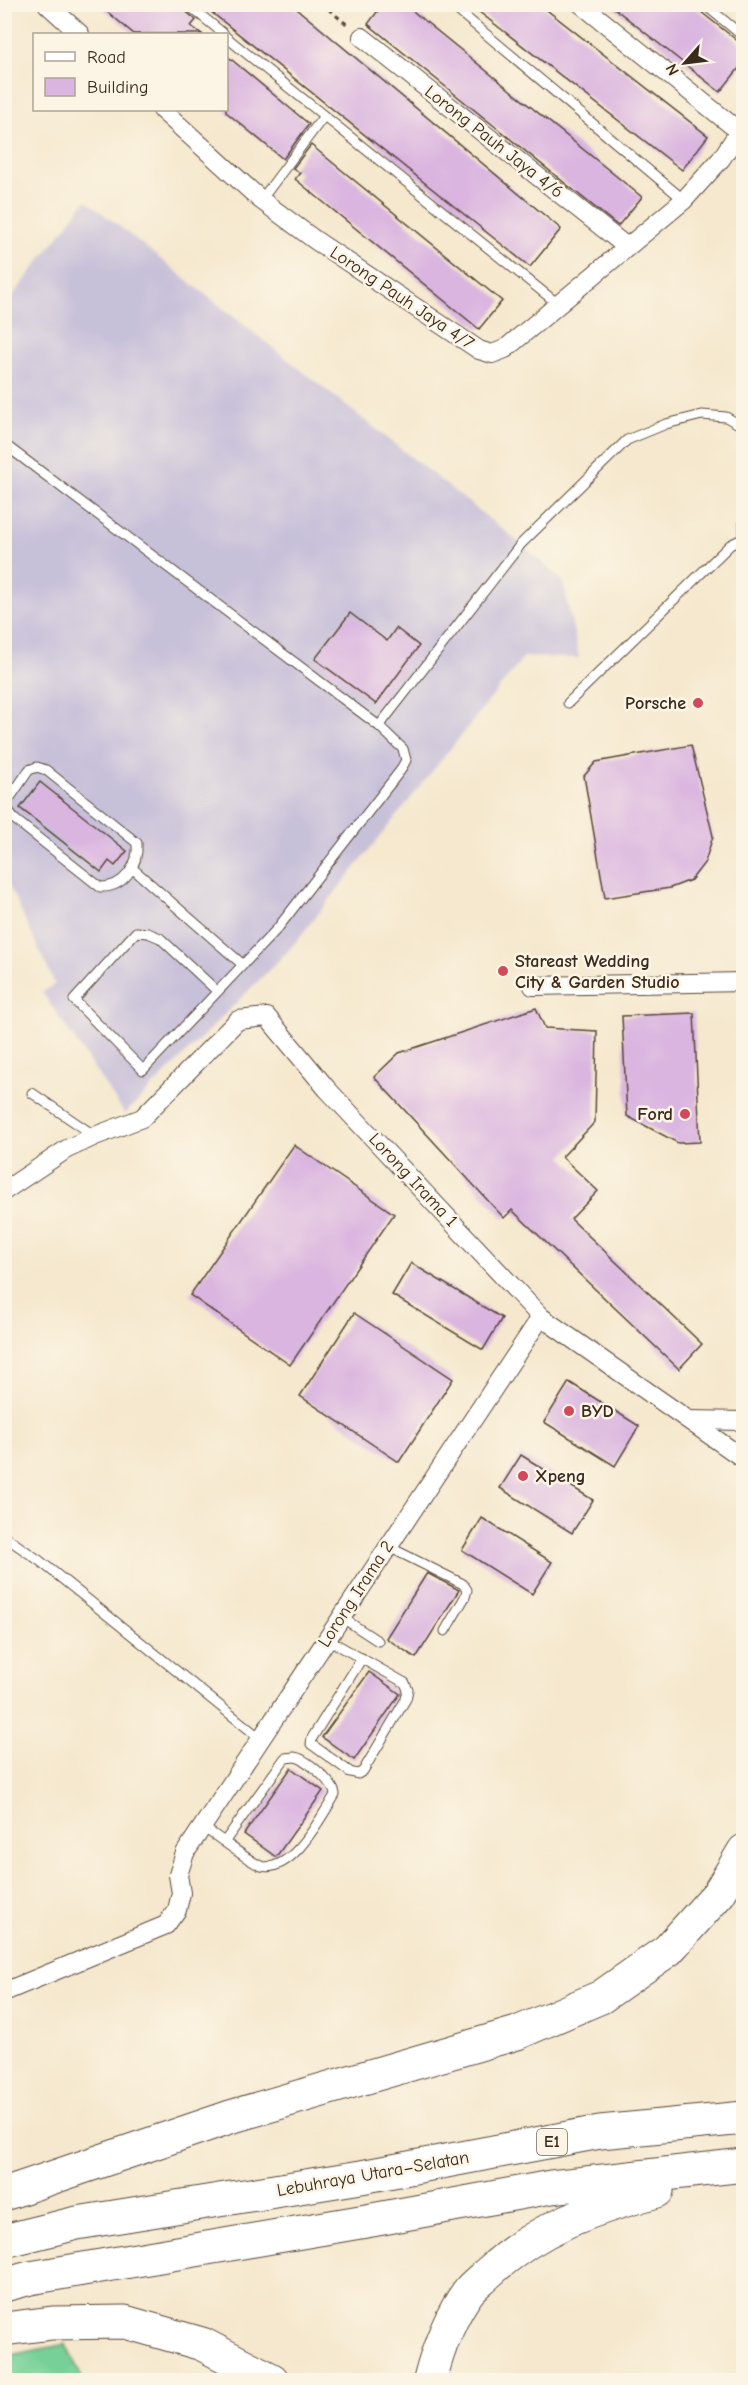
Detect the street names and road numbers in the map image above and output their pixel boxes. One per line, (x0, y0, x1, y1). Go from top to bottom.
street label: Lorong Pauh Jaya 4/6 (420, 81, 568, 203)
street label: Lorong Pauh Jaya 4/7 (326, 242, 478, 354)
street label: Lorong Irama 1 (364, 1129, 462, 1231)
street label: Lorong Irama 2 (314, 1537, 398, 1651)
road number: E1 (537, 2129, 567, 2155)
street label: Lebuhraya Utara–Selatan (275, 2147, 471, 2201)

